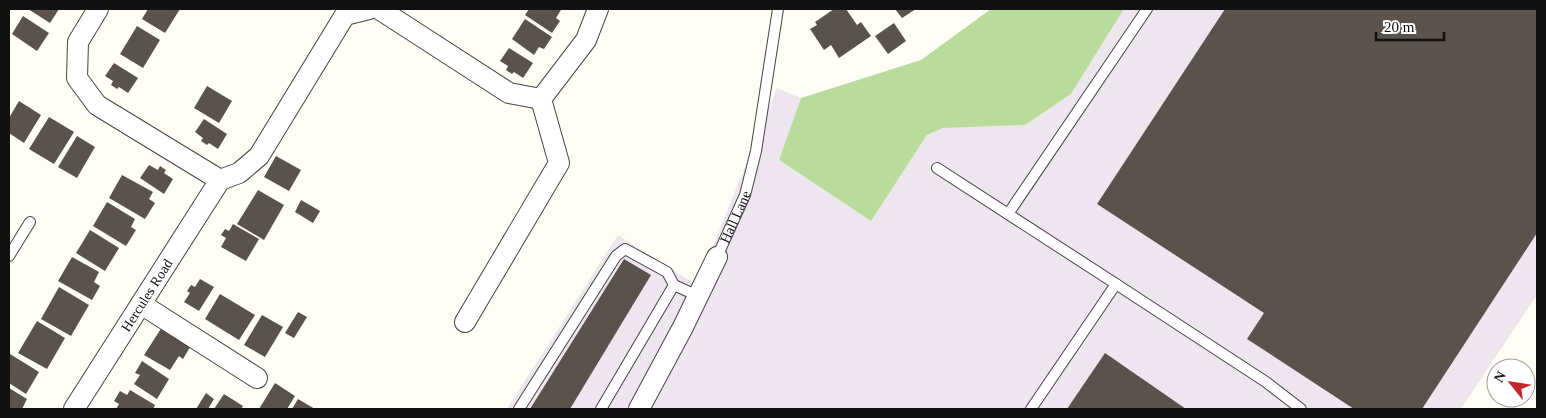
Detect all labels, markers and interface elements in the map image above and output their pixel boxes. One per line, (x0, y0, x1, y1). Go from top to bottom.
scale bar (1376, 10, 1444, 42)
text: 20 m (1384, 19, 1415, 35)
street label: Hall Lane (717, 190, 754, 246)
street label: Hercules Road (118, 256, 176, 334)
north arrow (1486, 358, 1536, 408)
text: N (1491, 369, 1509, 385)

